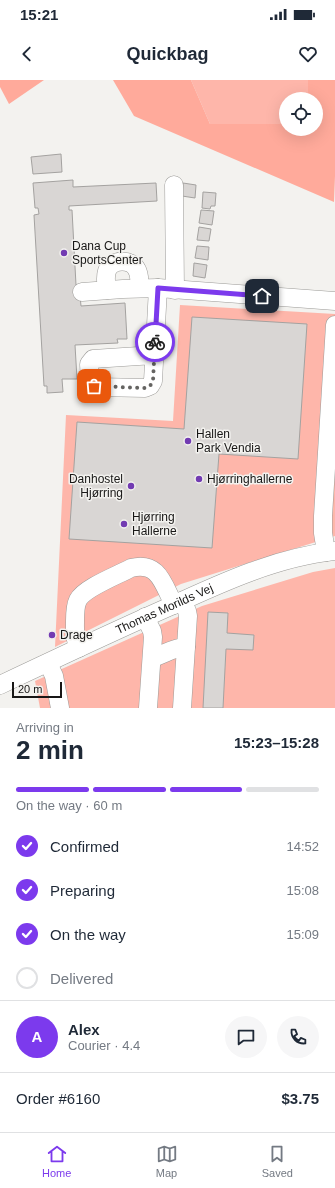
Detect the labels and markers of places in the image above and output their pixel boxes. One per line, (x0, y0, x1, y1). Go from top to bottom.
place label: Dana Cup SportsCenter (72, 239, 143, 267)
marker: Dana Cup SportsCenter (59, 248, 69, 258)
pin (245, 279, 279, 313)
pin (77, 369, 111, 403)
place label: Hallen Park Vendia (196, 427, 261, 455)
marker: Hallen Park Vendia (183, 436, 193, 446)
place label: Danhostel Hjørring (69, 472, 123, 500)
place label: Hjørringhallerne (207, 472, 293, 486)
marker: Hjørringhallerne (194, 474, 204, 484)
marker: Danhostel Hjørring (126, 481, 136, 491)
place label: Hjørring Hallerne (132, 510, 177, 538)
marker: Hjørring Hallerne (119, 519, 129, 529)
place label: Drage (60, 628, 93, 642)
marker: Drage (47, 630, 57, 640)

